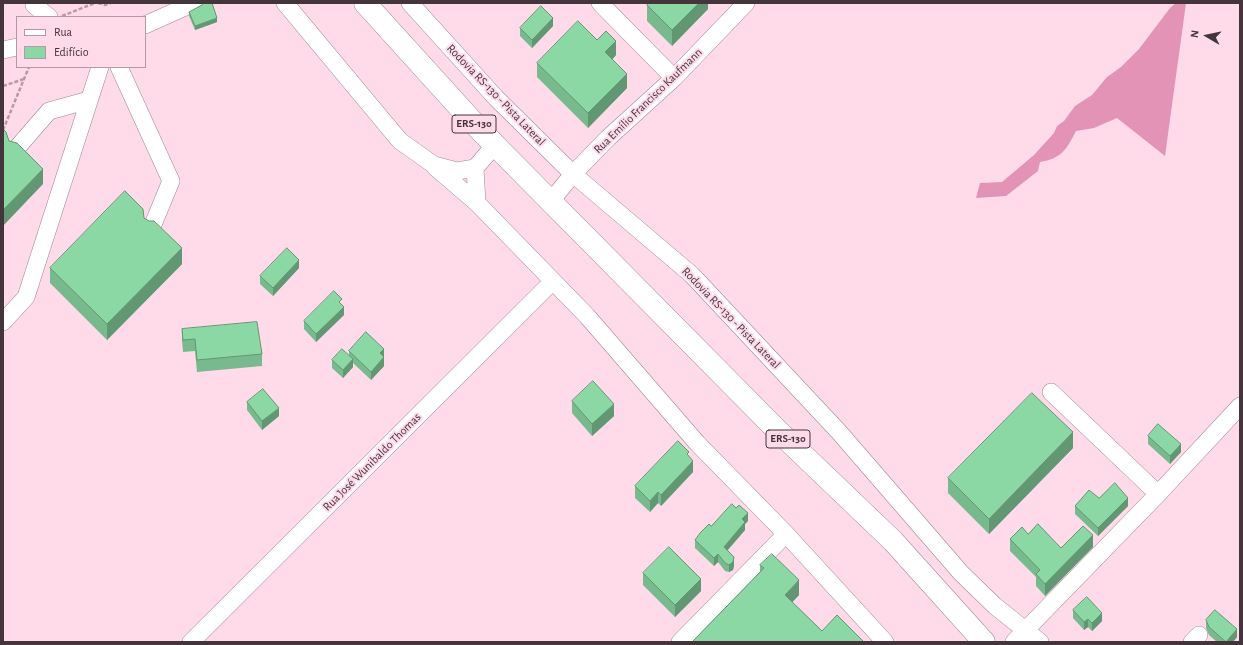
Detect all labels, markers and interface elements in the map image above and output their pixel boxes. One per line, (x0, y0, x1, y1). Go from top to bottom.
legend (16, 16, 146, 68)
north arrow (1187, 16, 1227, 56)
text: Rua (54, 26, 72, 38)
text: N (1189, 29, 1201, 39)
street label: Rodovia RS-130 - Pista Lateral (444, 41, 548, 149)
street label: Rua Emílio Francisco Kaufmann (591, 45, 705, 157)
text: Edifício (54, 46, 89, 58)
road number: ERS-130 (452, 115, 496, 133)
street label: Rodovia RS-130 - Pista Lateral (679, 264, 783, 372)
street label: Rua José Wunibaldo Thomas (320, 410, 424, 514)
road number: ERS-130 (766, 430, 810, 448)

